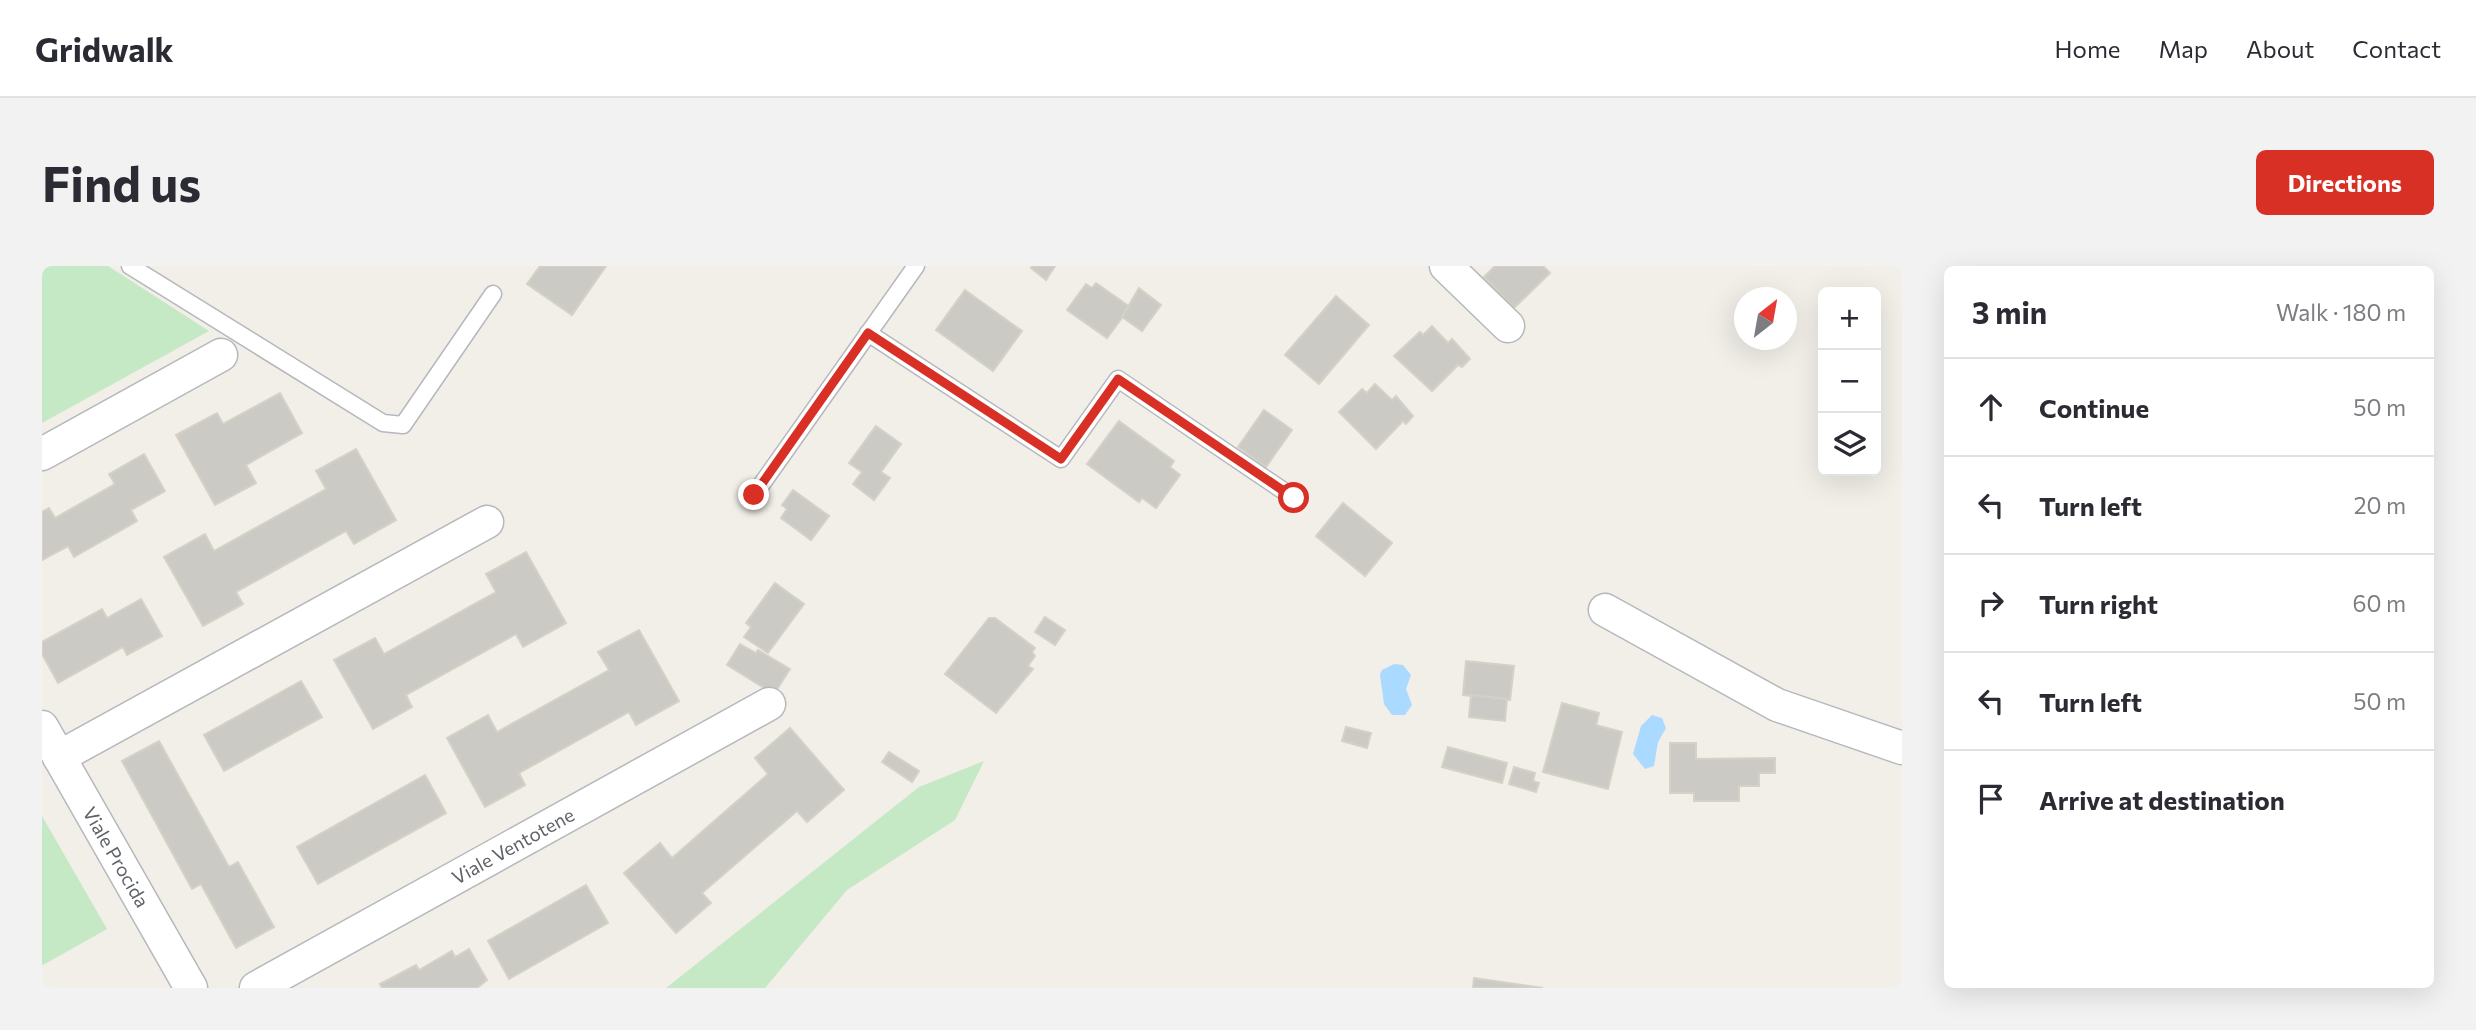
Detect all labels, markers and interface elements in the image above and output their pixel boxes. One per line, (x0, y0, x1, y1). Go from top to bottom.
text: Gridwalk (35, 28, 174, 69)
text: Home (2055, 34, 2121, 63)
text: Map (2159, 34, 2208, 63)
text: About (2246, 34, 2314, 63)
text: Contact (2352, 34, 2441, 63)
button: Directions (2256, 150, 2434, 215)
text: Find us (42, 152, 201, 212)
north arrow (1734, 287, 1797, 350)
map controls (1818, 287, 1881, 476)
button: + (1818, 287, 1881, 350)
text: 3 min (1972, 293, 2047, 330)
text: Walk · 180 m (2276, 298, 2406, 326)
button: − (1818, 350, 1881, 413)
icon: ahead (1972, 388, 2010, 426)
text: Continue (2039, 392, 2149, 423)
text: 50 m (2353, 393, 2406, 421)
button: layers (1818, 413, 1881, 476)
route end (738, 479, 769, 510)
route start (1278, 482, 1309, 513)
icon: left (1972, 486, 2010, 524)
text: Turn left (2039, 490, 2142, 521)
text: 20 m (2354, 491, 2406, 519)
icon: right (1972, 584, 2010, 622)
text: Turn right (2039, 588, 2158, 619)
text: 60 m (2353, 589, 2406, 617)
icon: left (1972, 682, 2010, 720)
text: Turn left (2039, 686, 2142, 717)
text: 50 m (2353, 687, 2406, 715)
icon: arrive (1972, 780, 2010, 818)
text: Arrive at destination (2039, 784, 2285, 815)
street label: Viale Procida (78, 802, 154, 911)
street label: Viale Ventotene (448, 802, 578, 889)

